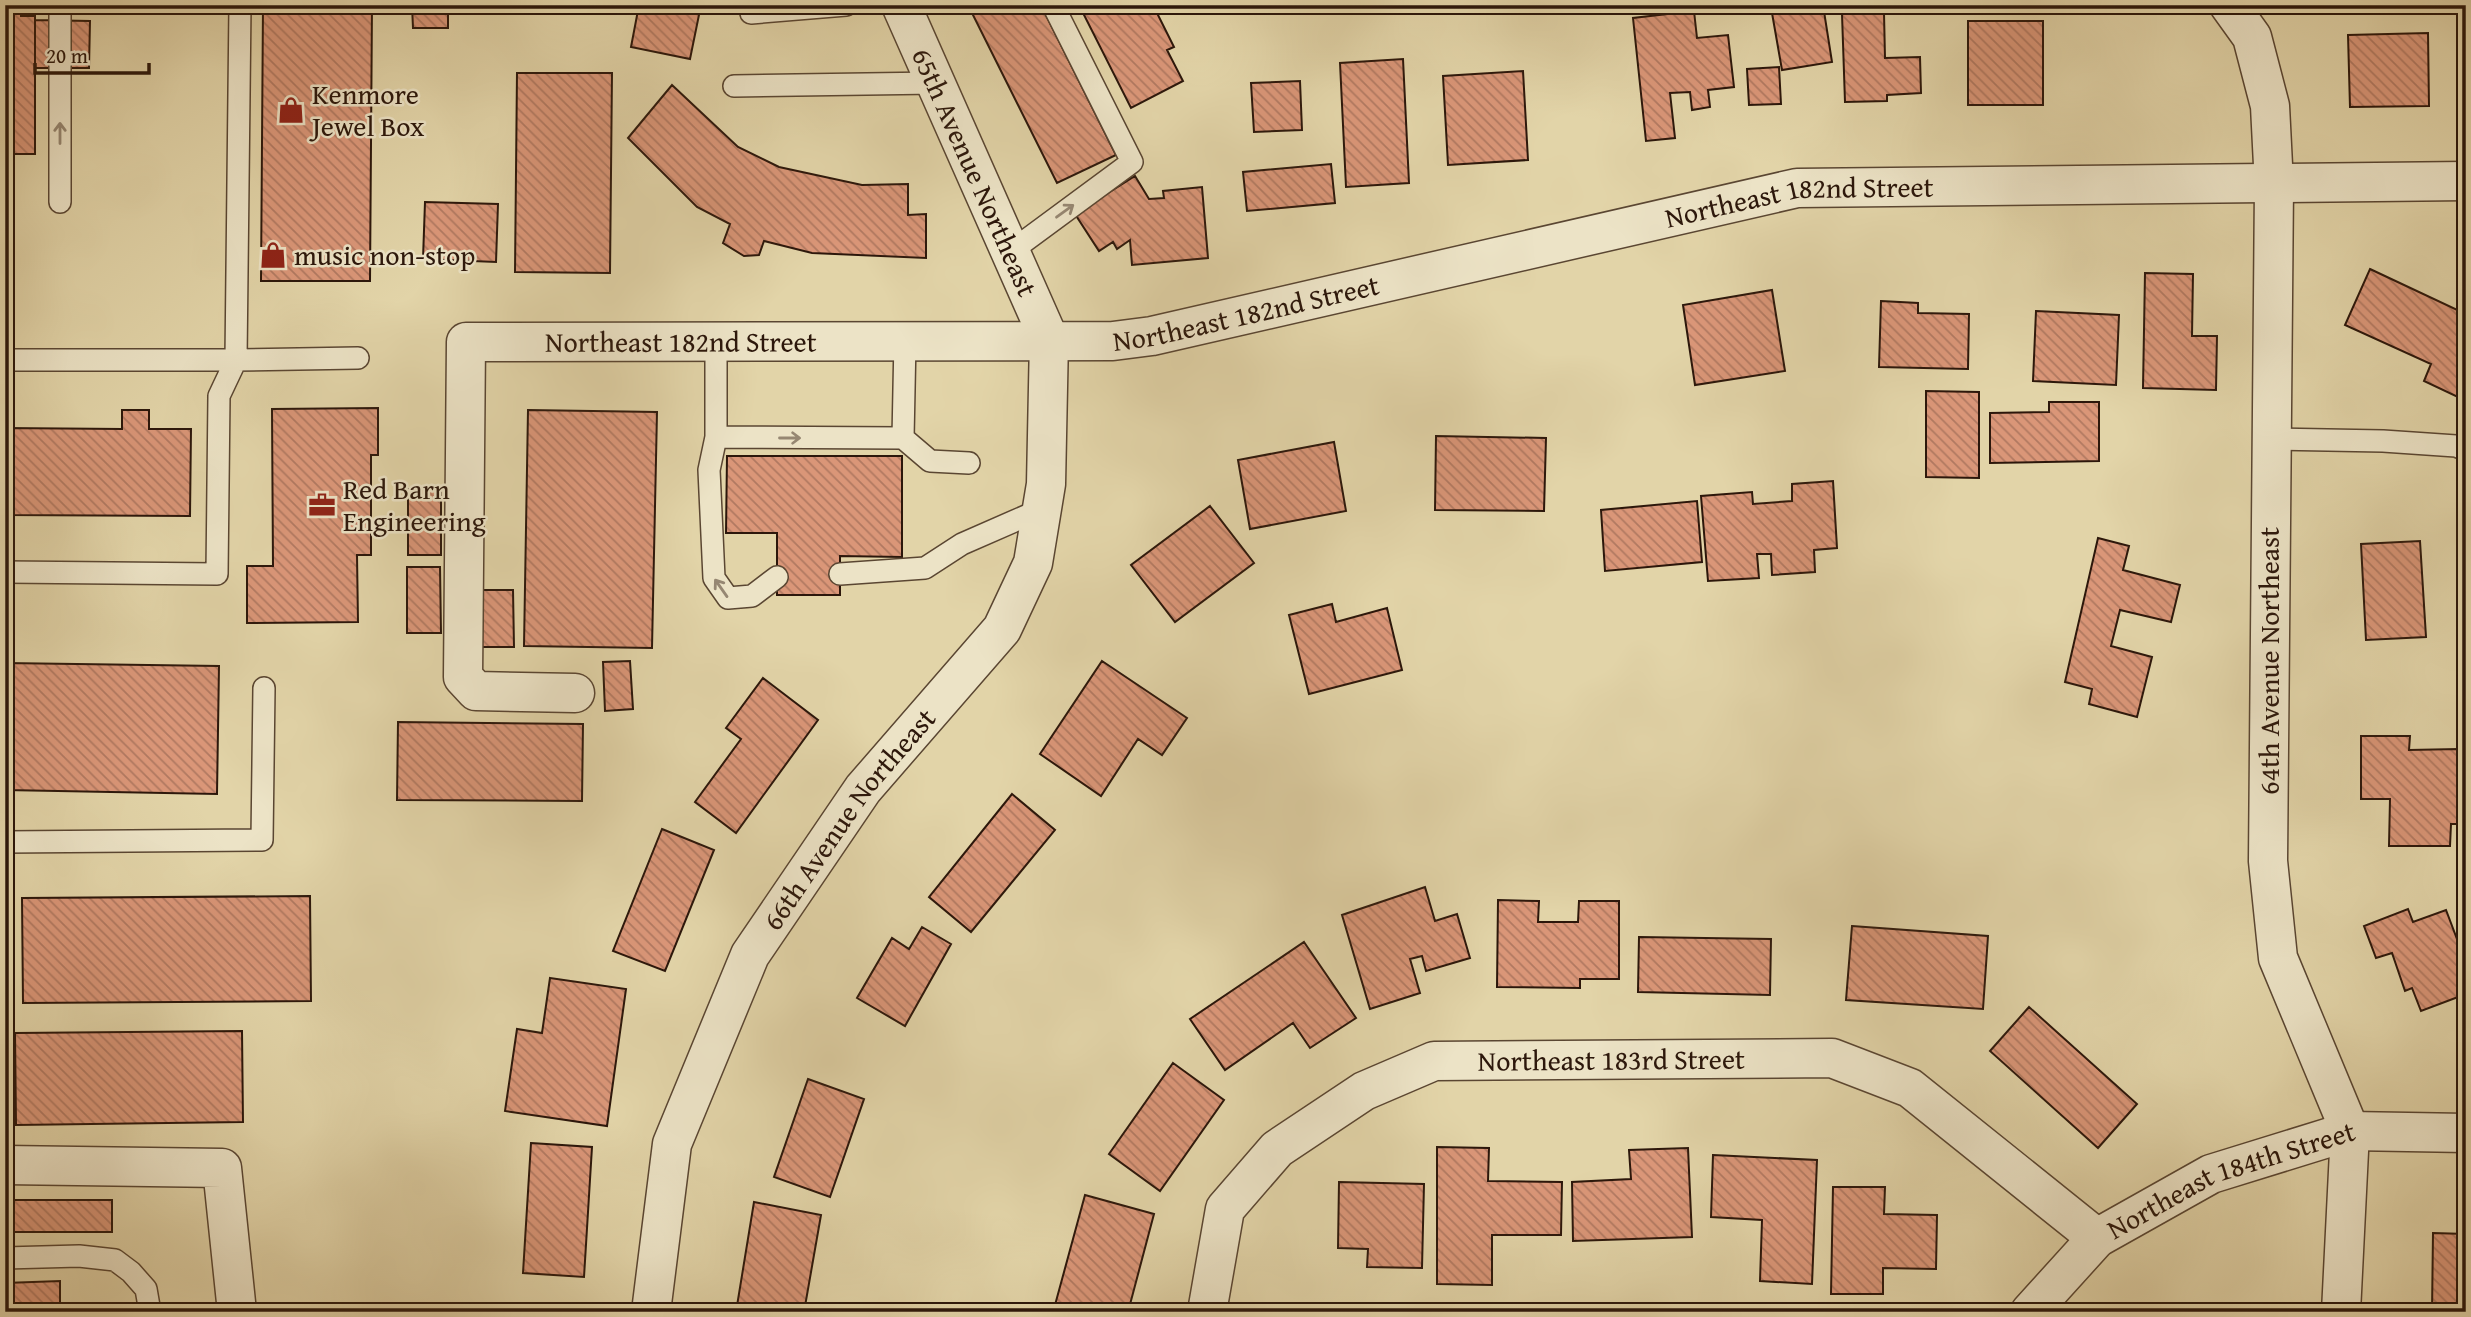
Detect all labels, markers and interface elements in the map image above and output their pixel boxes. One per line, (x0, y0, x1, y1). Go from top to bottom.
scale bar (35, 32, 149, 76)
text: 20 m (46, 40, 88, 71)
street label: 65th Avenue Northeast (902, 41, 1049, 303)
place label: Kenmore Jewel Box (309, 73, 425, 146)
shop icon: Kenmore Jewel Box (276, 95, 306, 125)
one-way arrow (53, 122, 67, 145)
street label: Northeast 182nd Street (1661, 166, 1934, 238)
one-way arrow (1055, 204, 1074, 218)
place label: music non-stop (294, 234, 475, 275)
shop icon: music non-stop (258, 240, 288, 270)
street label: Northeast 182nd Street (1110, 264, 1383, 361)
street label: Northeast 182nd Street (545, 320, 817, 362)
one-way arrow (778, 431, 801, 445)
place label: Red Barn Engineering (343, 468, 486, 541)
office icon: Red Barn Engineering (307, 490, 337, 520)
street label: 64th Avenue Northeast (2248, 527, 2289, 795)
one-way arrow (714, 579, 728, 598)
street label: 66th Avenue Northeast (752, 699, 945, 938)
street label: Northeast 183rd Street (1478, 1038, 1745, 1081)
street label: Northeast 184th Street (2099, 1110, 2360, 1249)

